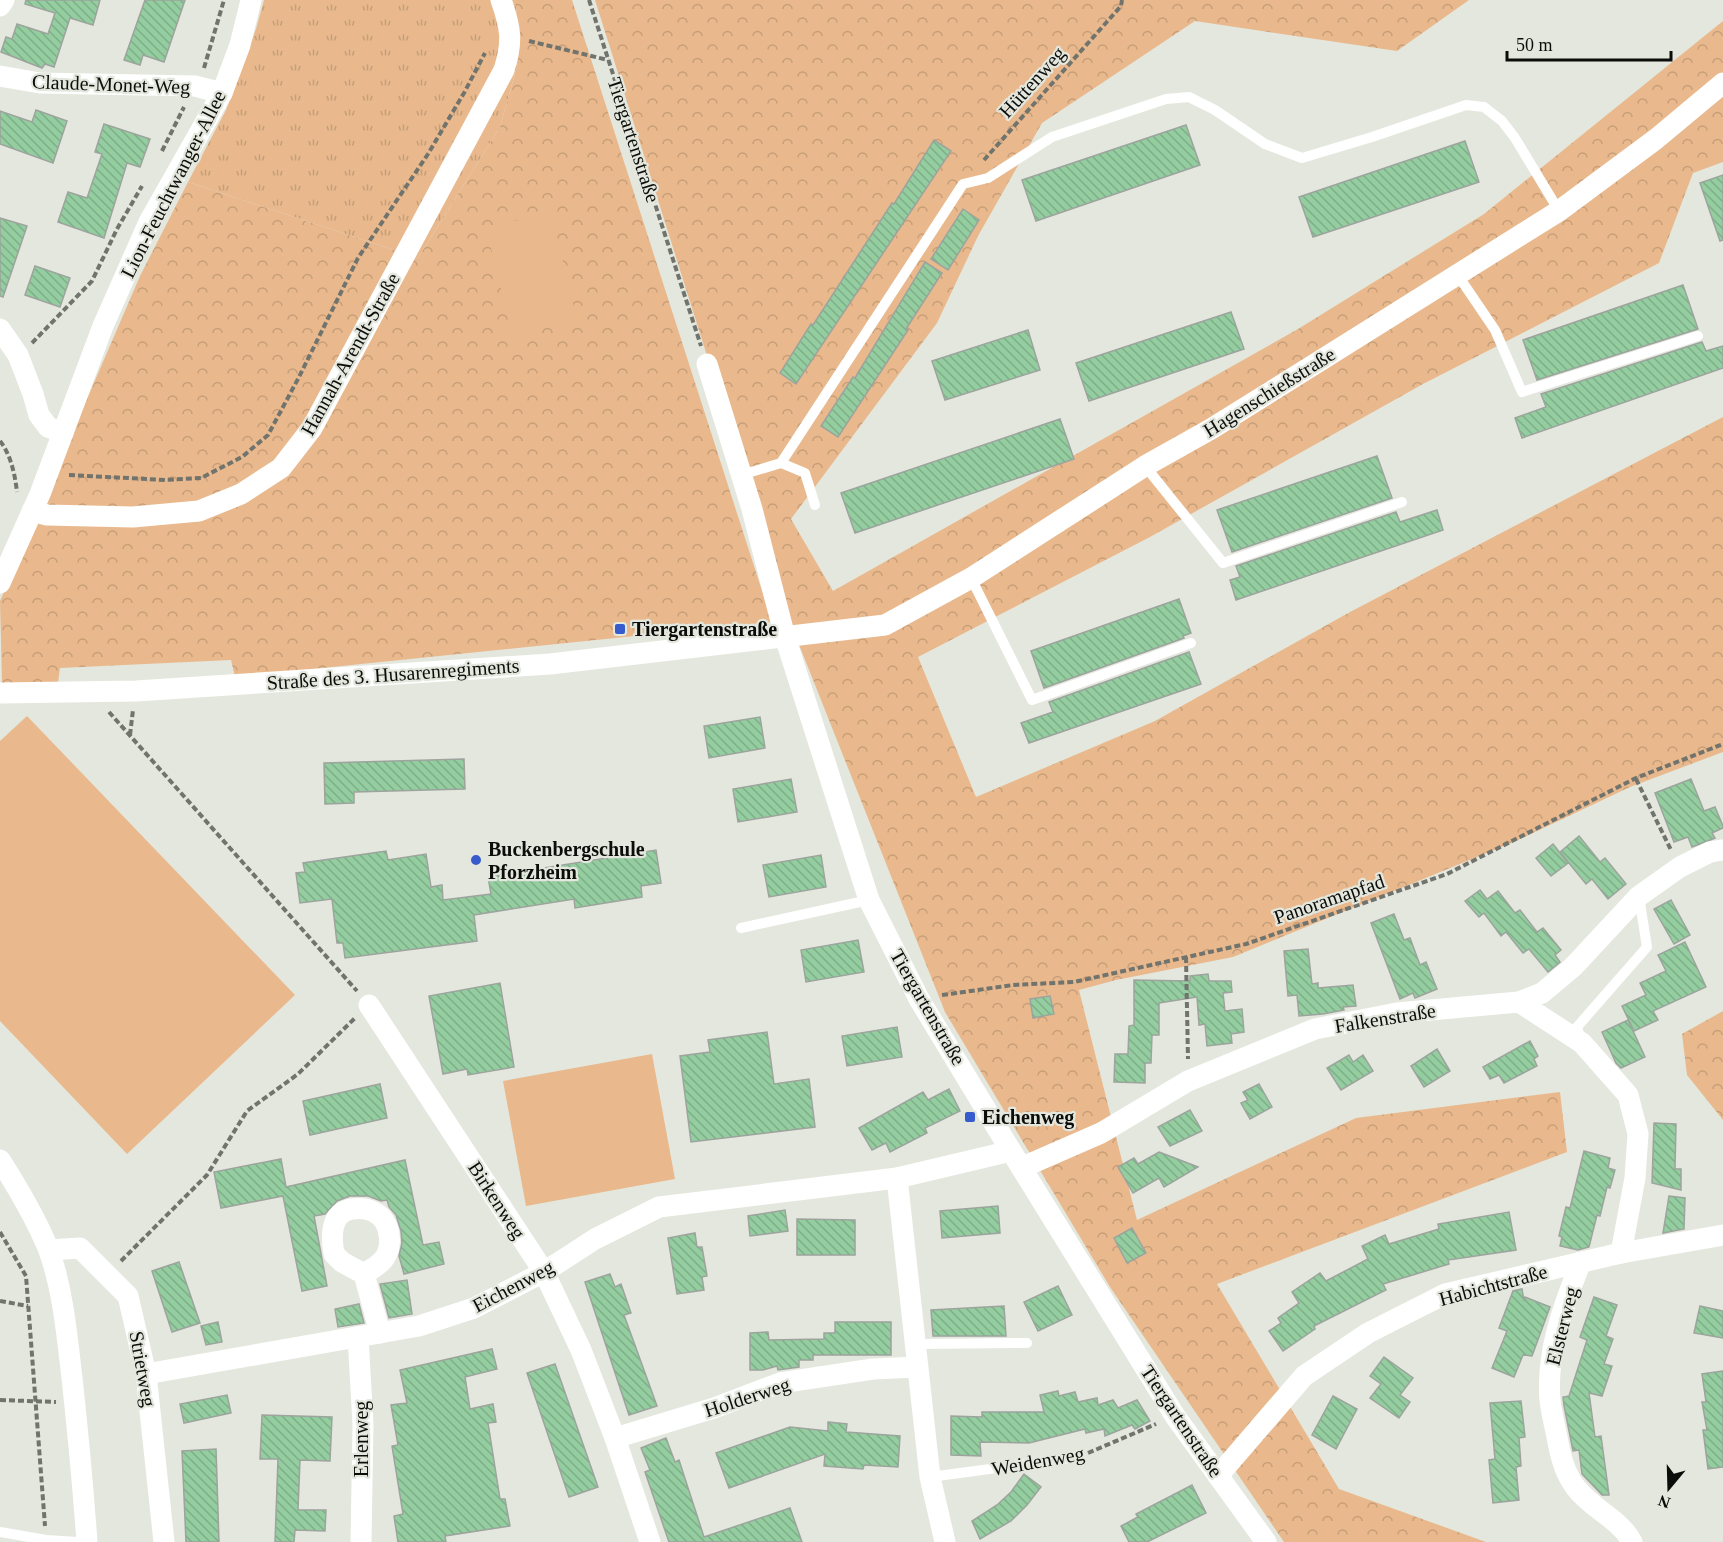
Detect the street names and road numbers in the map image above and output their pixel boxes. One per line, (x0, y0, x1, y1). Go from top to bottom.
street label: Hüttenweg (994, 42, 1070, 123)
street label: Claude-Monet-Weg (31, 70, 191, 99)
street label: Tiergartenstraße (603, 75, 665, 206)
street label: Lion-Feuchtwanger-Allee (116, 87, 231, 282)
street label: Hannah-Arendt-Straße (296, 269, 404, 439)
street label: Hagenschießstraße (1199, 343, 1340, 442)
street label: Straße des 3. Husarenregiments (266, 654, 520, 695)
street label: Panoramapfad (1271, 870, 1388, 929)
street label: Tiergartenstraße (885, 945, 970, 1069)
street label: Falkenstraße (1333, 999, 1437, 1037)
street label: Birkenweg (463, 1157, 530, 1243)
street label: Eichenweg (469, 1255, 558, 1317)
street label: Habichtstraße (1437, 1260, 1550, 1310)
street label: Elsterweg (1542, 1285, 1583, 1368)
street label: Strietweg (125, 1329, 160, 1409)
street label: Tiergartenstraße (1136, 1361, 1228, 1482)
street label: Holderweg (701, 1373, 793, 1422)
street label: Erlenweg (350, 1401, 373, 1477)
street label: Weidenweg (990, 1442, 1086, 1481)

